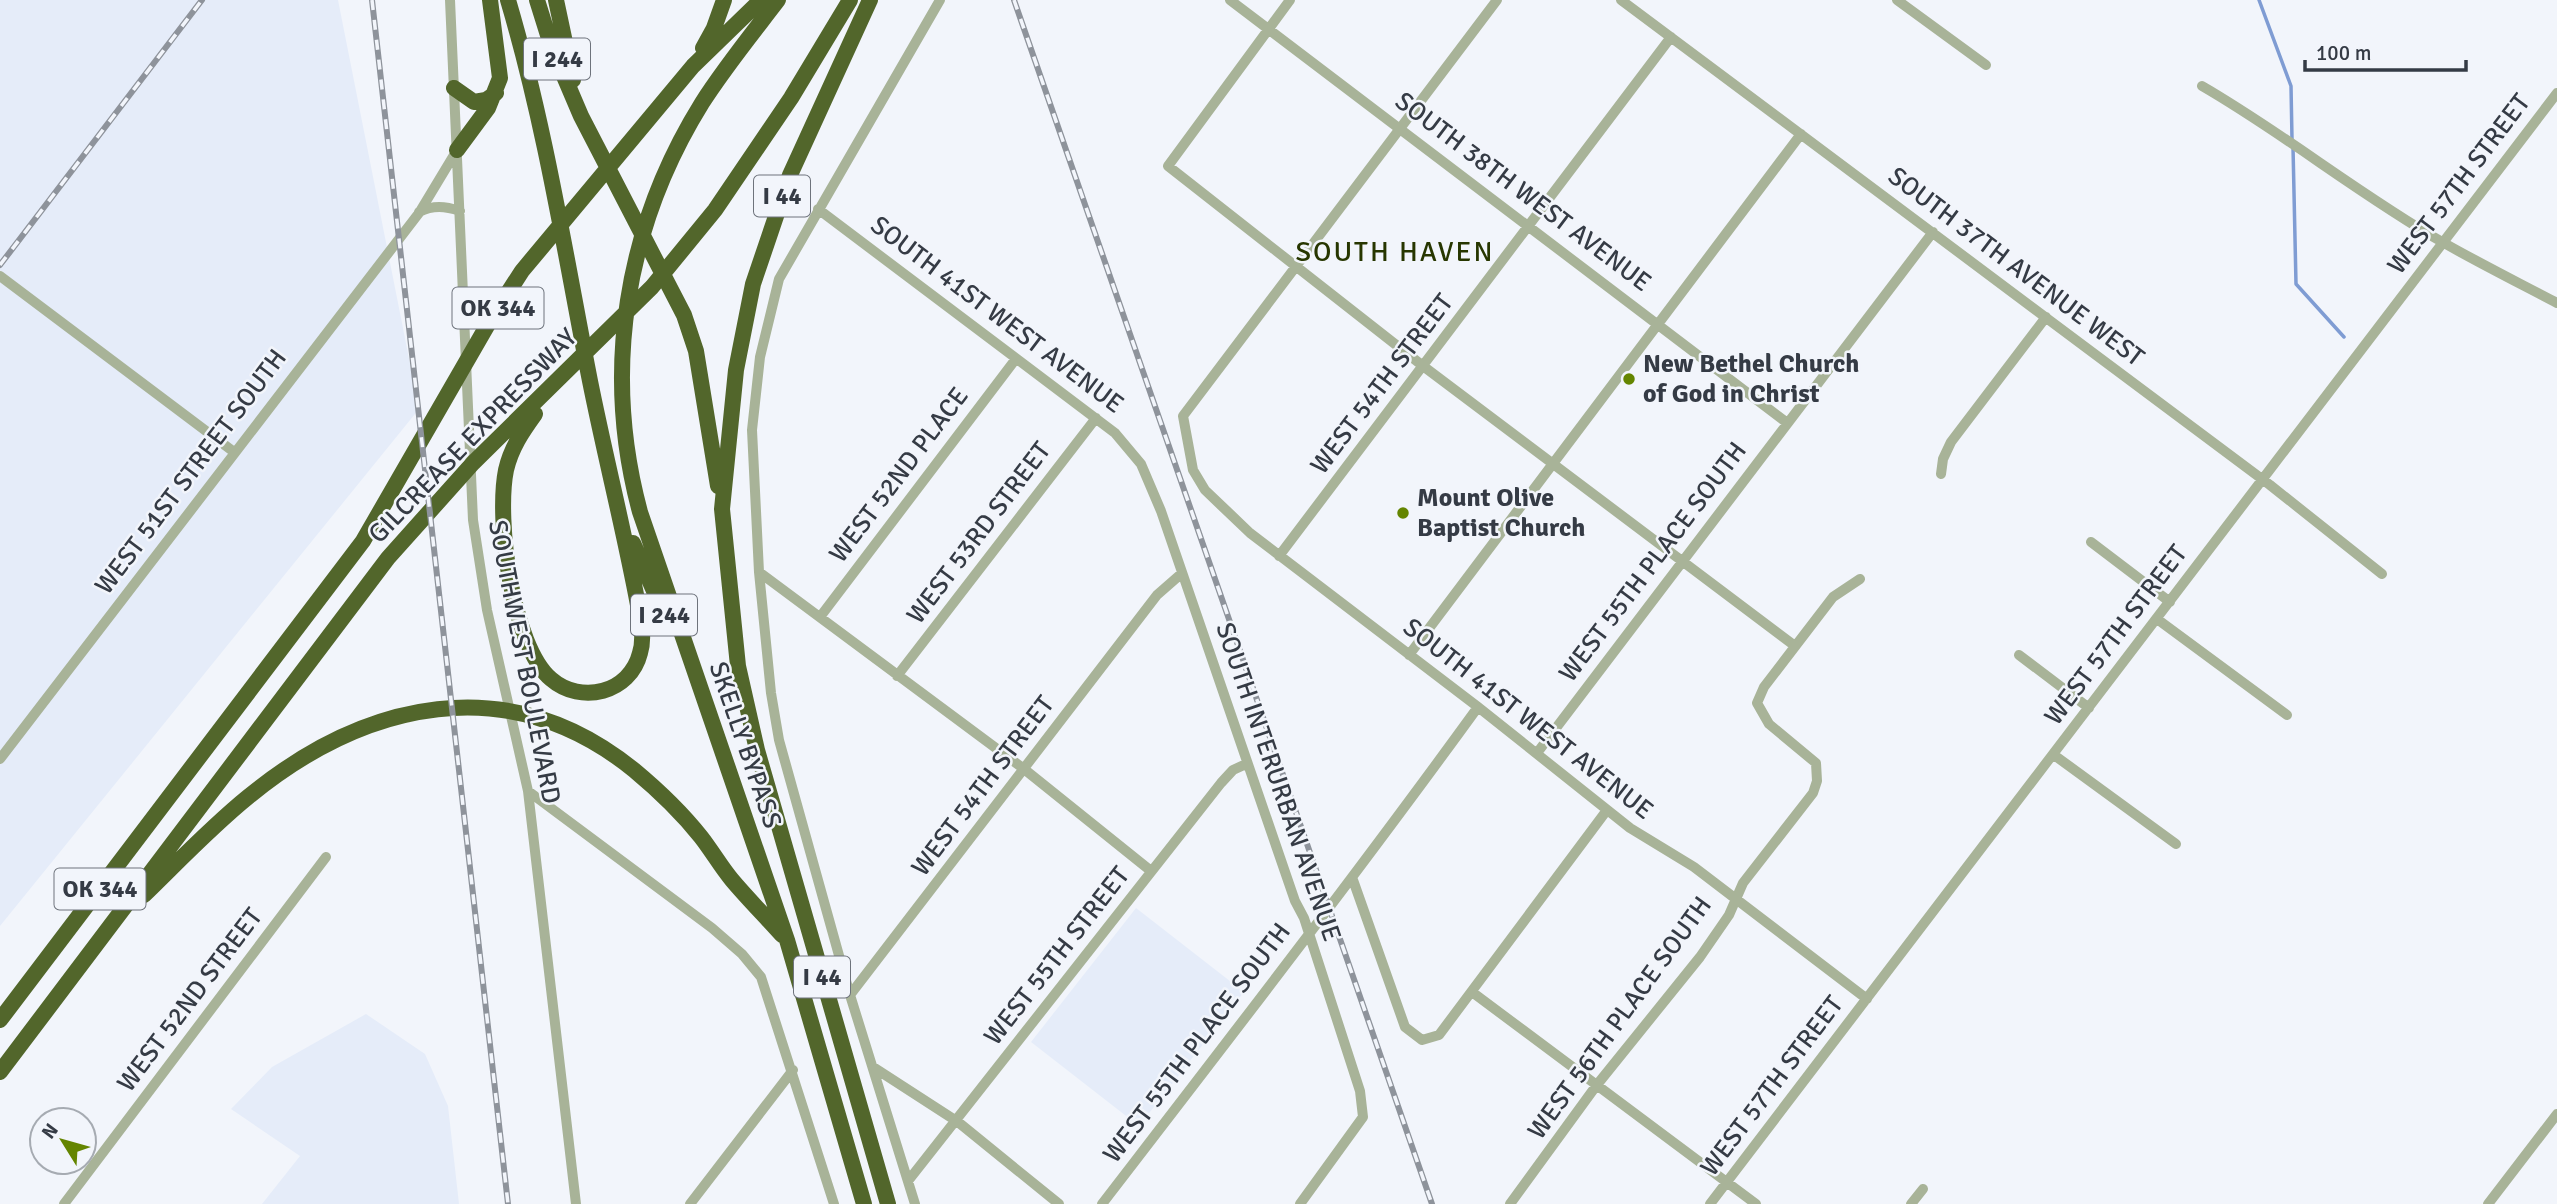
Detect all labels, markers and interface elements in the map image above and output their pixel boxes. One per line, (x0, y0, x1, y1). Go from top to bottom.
scale bar (2305, 28, 2466, 72)
road number: I 244 (524, 38, 590, 80)
text: 100 m (2316, 40, 2371, 66)
street label: SOUTH 38TH WEST AVENUE (1389, 85, 1657, 299)
street label: WEST 57TH STREET (2381, 87, 2537, 281)
street label: SOUTH 37TH AVENUE WEST (1882, 160, 2150, 374)
road number: I 44 (754, 176, 810, 216)
street label: SOUTH 41ST WEST AVENUE (864, 209, 1130, 421)
district label: SOUTH HAVEN (1296, 235, 1494, 269)
street label: WEST 54TH STREET (1304, 287, 1460, 481)
road number: OK 344 (452, 288, 544, 328)
street label: GILCREASE EXPRESSWAY (362, 322, 584, 550)
street label: WEST 51ST STREET SOUTH (88, 343, 294, 601)
place label: New Bethel Church of God in Christ (1643, 348, 1859, 410)
marker: New Bethel Church of God in Christ (1621, 371, 1637, 387)
street label: WEST 52ND PLACE (823, 381, 975, 569)
street label: WEST 53RD STREET (900, 435, 1058, 630)
street label: WEST 55TH PLACE SOUTH (1552, 436, 1754, 688)
place label: Mount Olive Baptist Church (1417, 482, 1585, 544)
marker: Mount Olive Baptist Church (1395, 505, 1411, 521)
street label: SOUTHWEST BOULEVARD (481, 517, 567, 807)
street label: WEST 57TH STREET (2038, 538, 2194, 732)
road number: I 244 (631, 594, 697, 636)
street label: SOUTH 41ST WEST AVENUE (1397, 611, 1659, 827)
street label: SOUTH INTERURBAN AVENUE (1208, 618, 1348, 946)
street label: SKELLY BYPASS (702, 658, 788, 832)
street label: WEST 54TH STREET (905, 689, 1061, 883)
street label: WEST 55TH STREET (977, 860, 1137, 1052)
road number: OK 344 (55, 868, 146, 909)
street label: WEST 56TH PLACE SOUTH (1521, 890, 1719, 1146)
street label: WEST 52ND STREET (110, 902, 270, 1098)
street label: WEST 55TH PLACE SOUTH (1096, 917, 1298, 1169)
road number: I 44 (794, 957, 850, 998)
street label: WEST 57TH STREET (1694, 989, 1850, 1183)
north arrow (28, 1106, 98, 1176)
text: N (37, 1119, 64, 1144)

